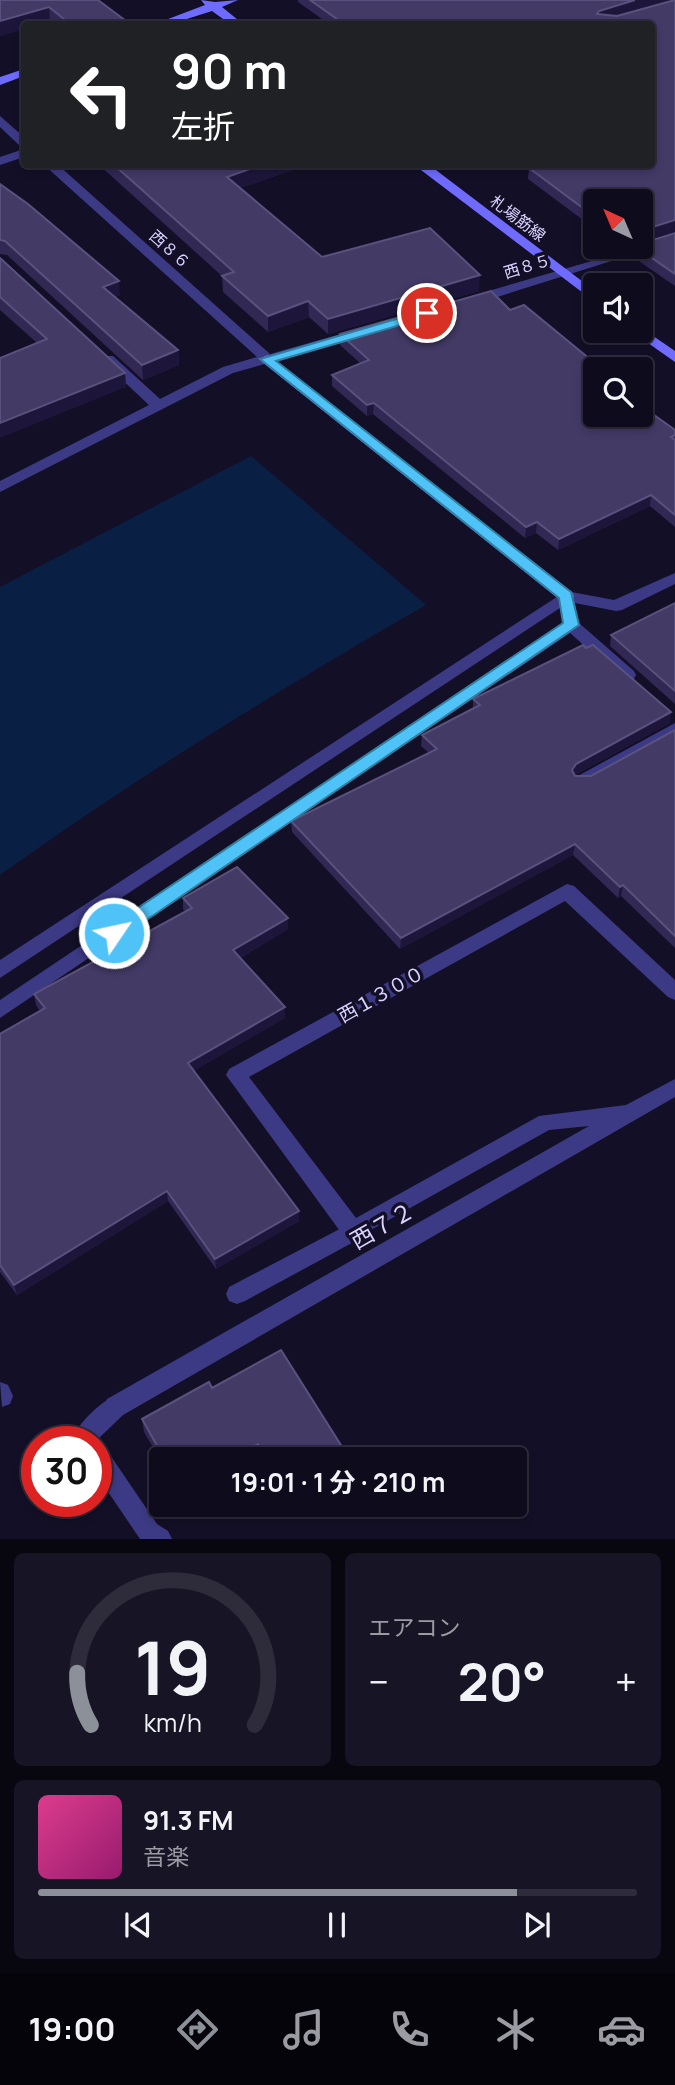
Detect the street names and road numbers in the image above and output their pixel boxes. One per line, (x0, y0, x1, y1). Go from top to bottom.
street label: 札場筋線 (486, 190, 550, 246)
street label: 西８６ (145, 225, 195, 273)
street label: 西８５ (501, 248, 553, 284)
street label: 西１３００ (333, 960, 429, 1028)
street label: 西７２ (344, 1194, 420, 1256)

